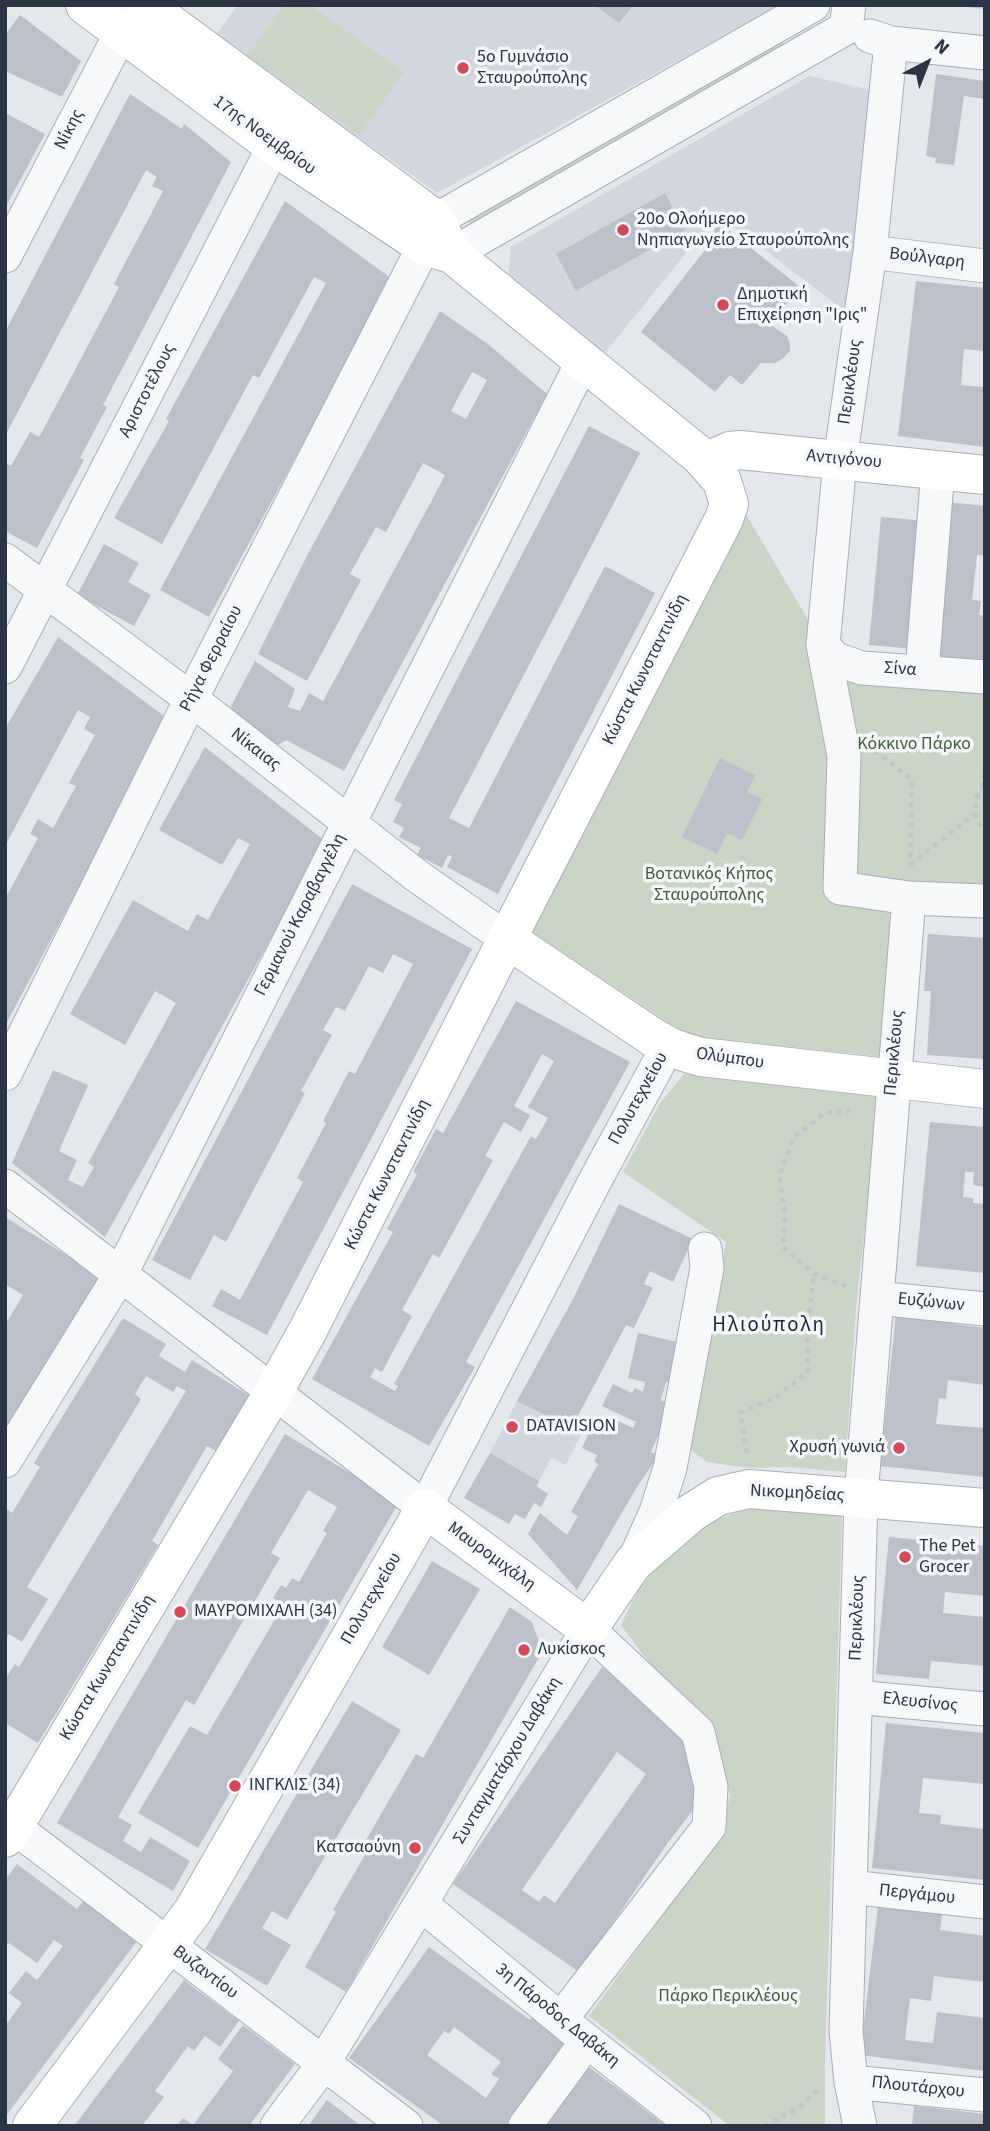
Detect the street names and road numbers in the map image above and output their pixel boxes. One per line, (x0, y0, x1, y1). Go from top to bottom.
street label: 17ης Νοεμβρίου (208, 91, 320, 181)
street label: Νίκης (51, 106, 89, 154)
street label: Βούλγαρη (888, 244, 966, 274)
street label: Περικλέους (834, 338, 868, 426)
street label: Αριστοτέλους (115, 340, 181, 442)
street label: Αντιγόνου (805, 446, 883, 474)
street label: Κώστα Κωνσταντινίδη (599, 591, 693, 749)
street label: Ρήγα Φερραίου (176, 602, 248, 716)
street label: Σίνα (883, 658, 917, 682)
street label: Νίκαιας (226, 724, 284, 776)
street label: Γερμανού Καραβαγγέλη (251, 830, 351, 1000)
street label: Περικλέους (880, 1009, 910, 1097)
street label: Ολύμπου (695, 1044, 765, 1074)
street label: Πολυτεχνείου (605, 1049, 673, 1149)
street label: Κώστα Κωνσταντινίδη (341, 1096, 435, 1254)
street label: Ευζώνων (897, 1289, 965, 1317)
street label: Νικομηδείας (749, 1481, 845, 1507)
street label: Μαυρομιχάλη (443, 1518, 539, 1596)
street label: Πολυτεχνείου (337, 1549, 407, 1649)
street label: Περικλέους (846, 1575, 870, 1661)
street label: Κώστα Κωνσταντινίδη (56, 1591, 160, 1745)
street label: Συνταγματάρχου Δαβάκη (449, 1673, 567, 1849)
street label: Ελευσίνος (881, 1688, 959, 1718)
street label: Περγάμου (878, 1880, 956, 1910)
street label: Βυζαντίου (168, 1941, 242, 2005)
street label: 3η Πάροδος Δαβάκη (491, 1959, 623, 2073)
street label: Πλουτάρχου (870, 2072, 966, 2104)

